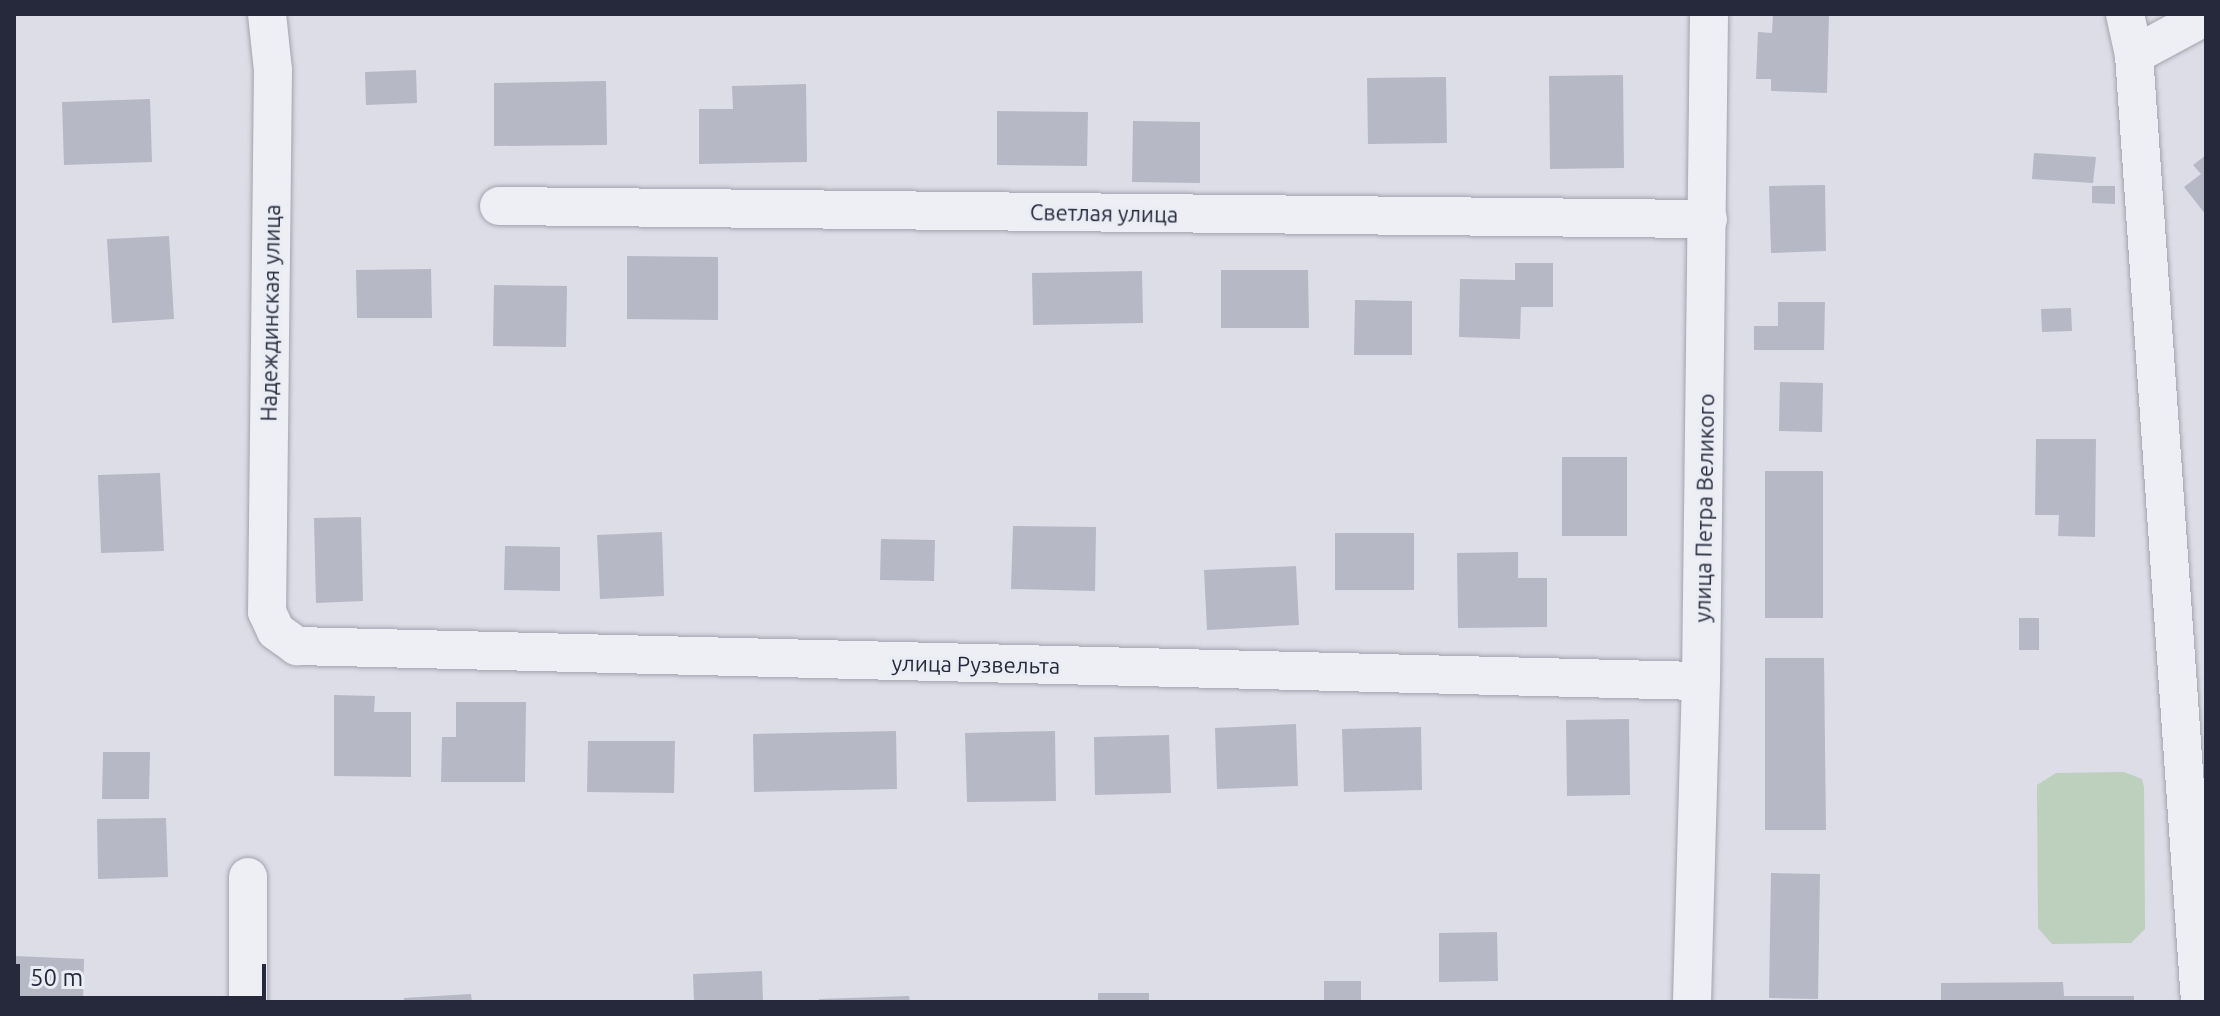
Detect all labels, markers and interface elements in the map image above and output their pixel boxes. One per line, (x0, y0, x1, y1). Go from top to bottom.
street label: Светлая улица (1030, 199, 1178, 227)
street label: Надеждинская улица (255, 204, 285, 422)
street label: улица Петра Великого (1689, 393, 1719, 623)
street label: улица Рузвельта (891, 649, 1061, 679)
scale bar (20, 948, 270, 998)
text: 50 m (30, 964, 83, 991)

